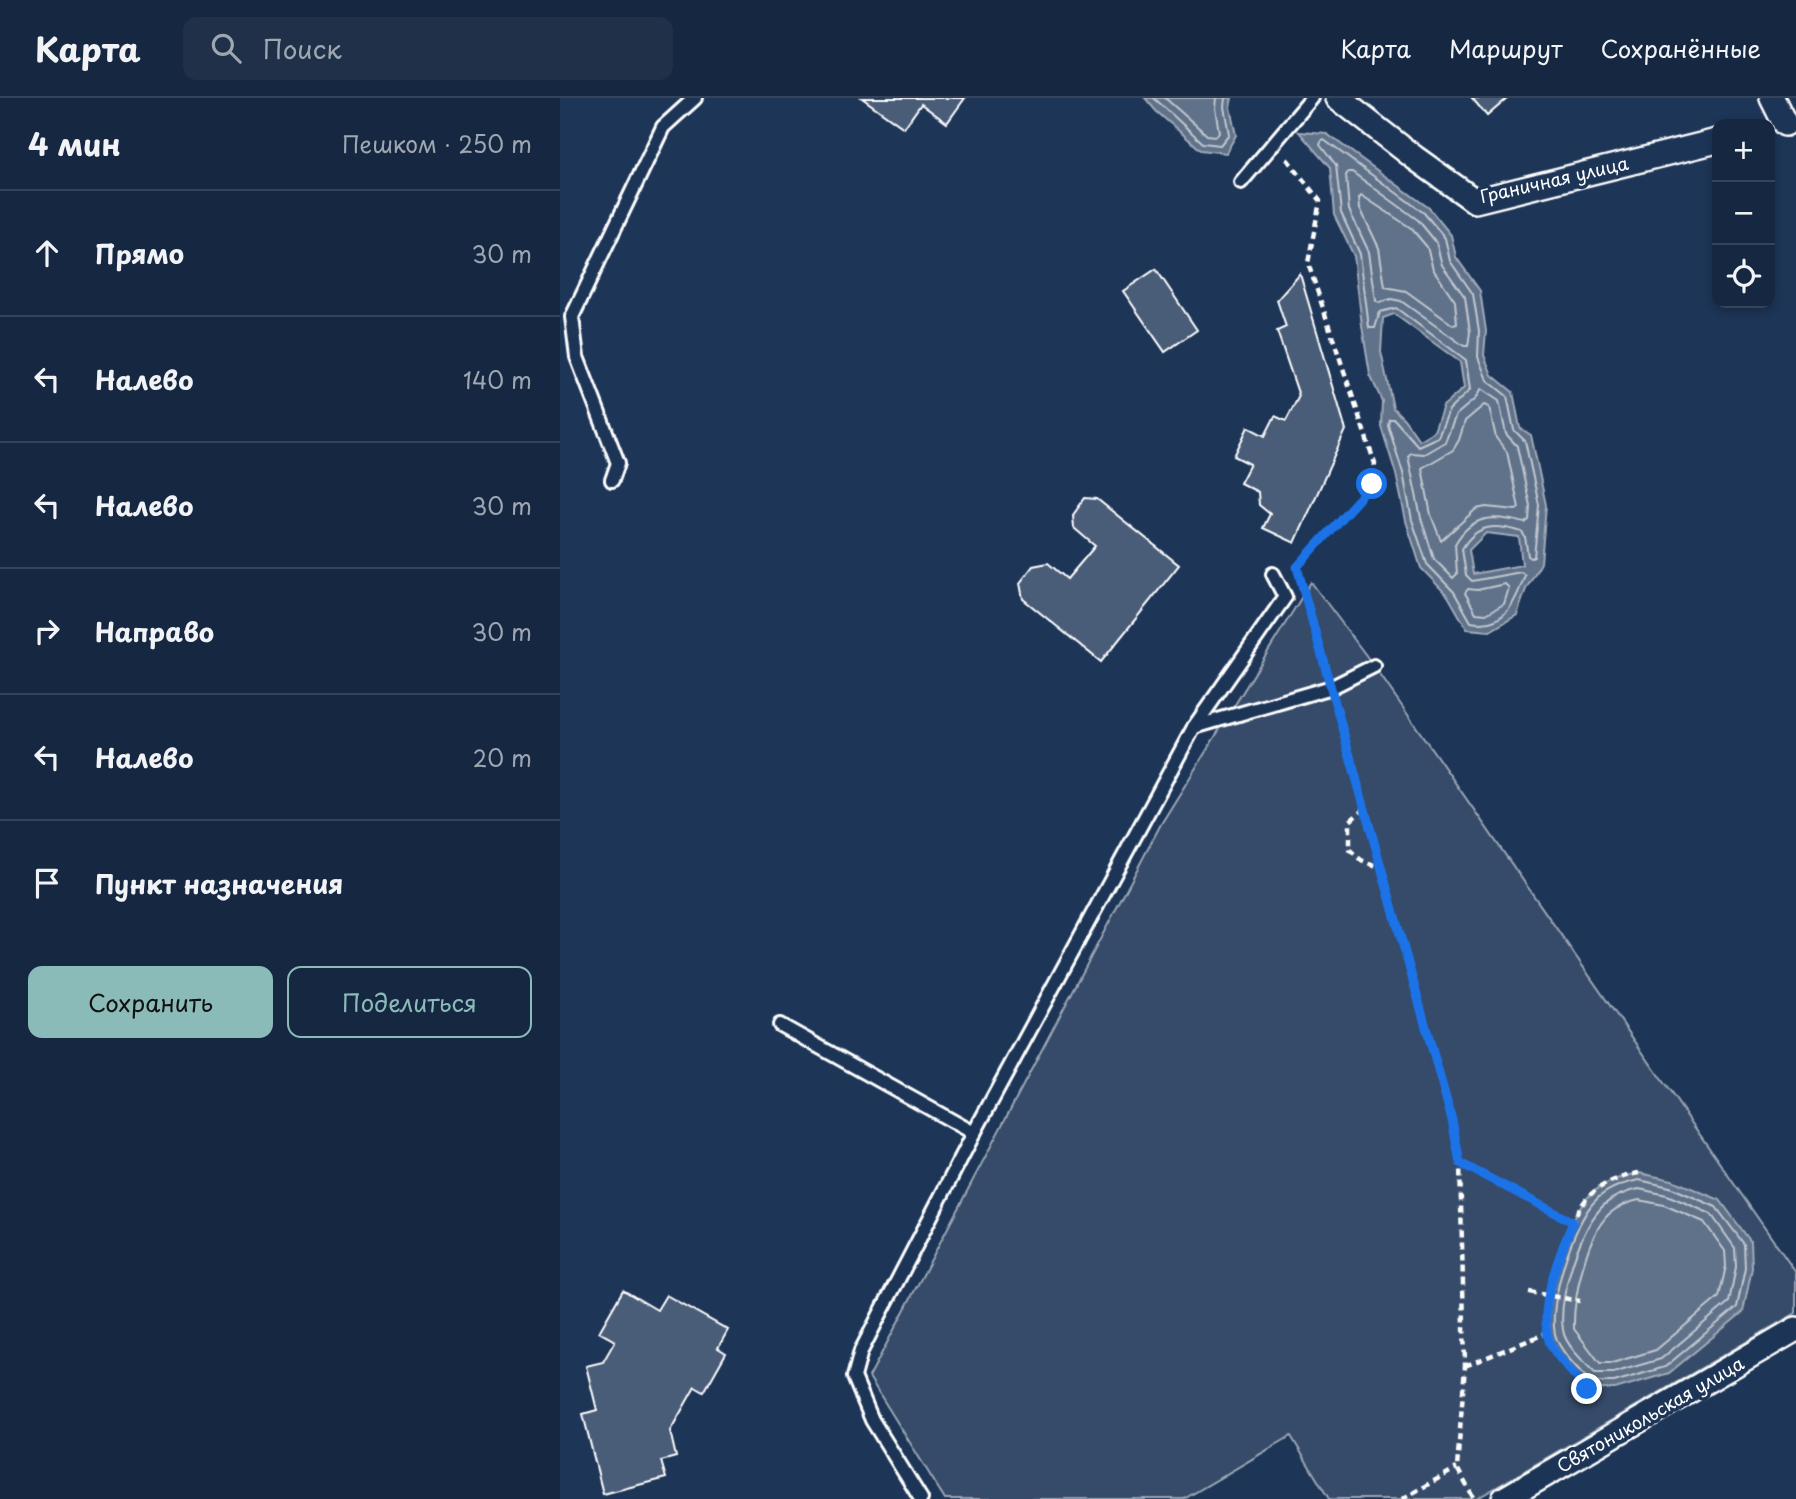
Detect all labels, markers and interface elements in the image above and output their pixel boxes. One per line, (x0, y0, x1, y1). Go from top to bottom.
search box (183, 17, 673, 80)
text: Карта (35, 23, 141, 73)
icon: search (207, 29, 245, 67)
text: Поиск (263, 29, 342, 68)
text: Карта (1340, 30, 1411, 66)
text: Маршрут (1449, 30, 1563, 66)
text: Сохранённые (1601, 30, 1761, 66)
map controls (1712, 119, 1775, 308)
button: + (1712, 119, 1775, 182)
text: 4 мин (28, 121, 121, 166)
text: Пешком · 250 m (342, 126, 532, 161)
street label: Граничная улица (1477, 149, 1632, 209)
button: − (1712, 182, 1775, 245)
icon: ahead (28, 234, 66, 272)
text: Прямо (95, 234, 184, 273)
text: 30 m (471, 236, 532, 271)
button: locate (1712, 245, 1775, 308)
icon: left (28, 360, 66, 398)
text: Налево (95, 360, 193, 399)
text: 140 m (463, 362, 532, 397)
route start (1356, 468, 1387, 499)
icon: left (28, 486, 66, 524)
text: Налево (95, 486, 193, 525)
text: 30 m (471, 488, 532, 523)
icon: right (28, 612, 66, 650)
text: Направо (95, 612, 214, 651)
text: 30 m (471, 614, 532, 649)
icon: left (28, 738, 66, 776)
text: Налево (95, 738, 193, 777)
text: 20 m (473, 740, 532, 775)
icon: arrive (28, 864, 66, 902)
text: Пункт назначения (95, 864, 343, 903)
button: Сохранить (28, 966, 273, 1038)
button: Поделиться (287, 966, 532, 1038)
street label: Святоникольская улица (1551, 1349, 1749, 1479)
route end (1571, 1373, 1602, 1404)

